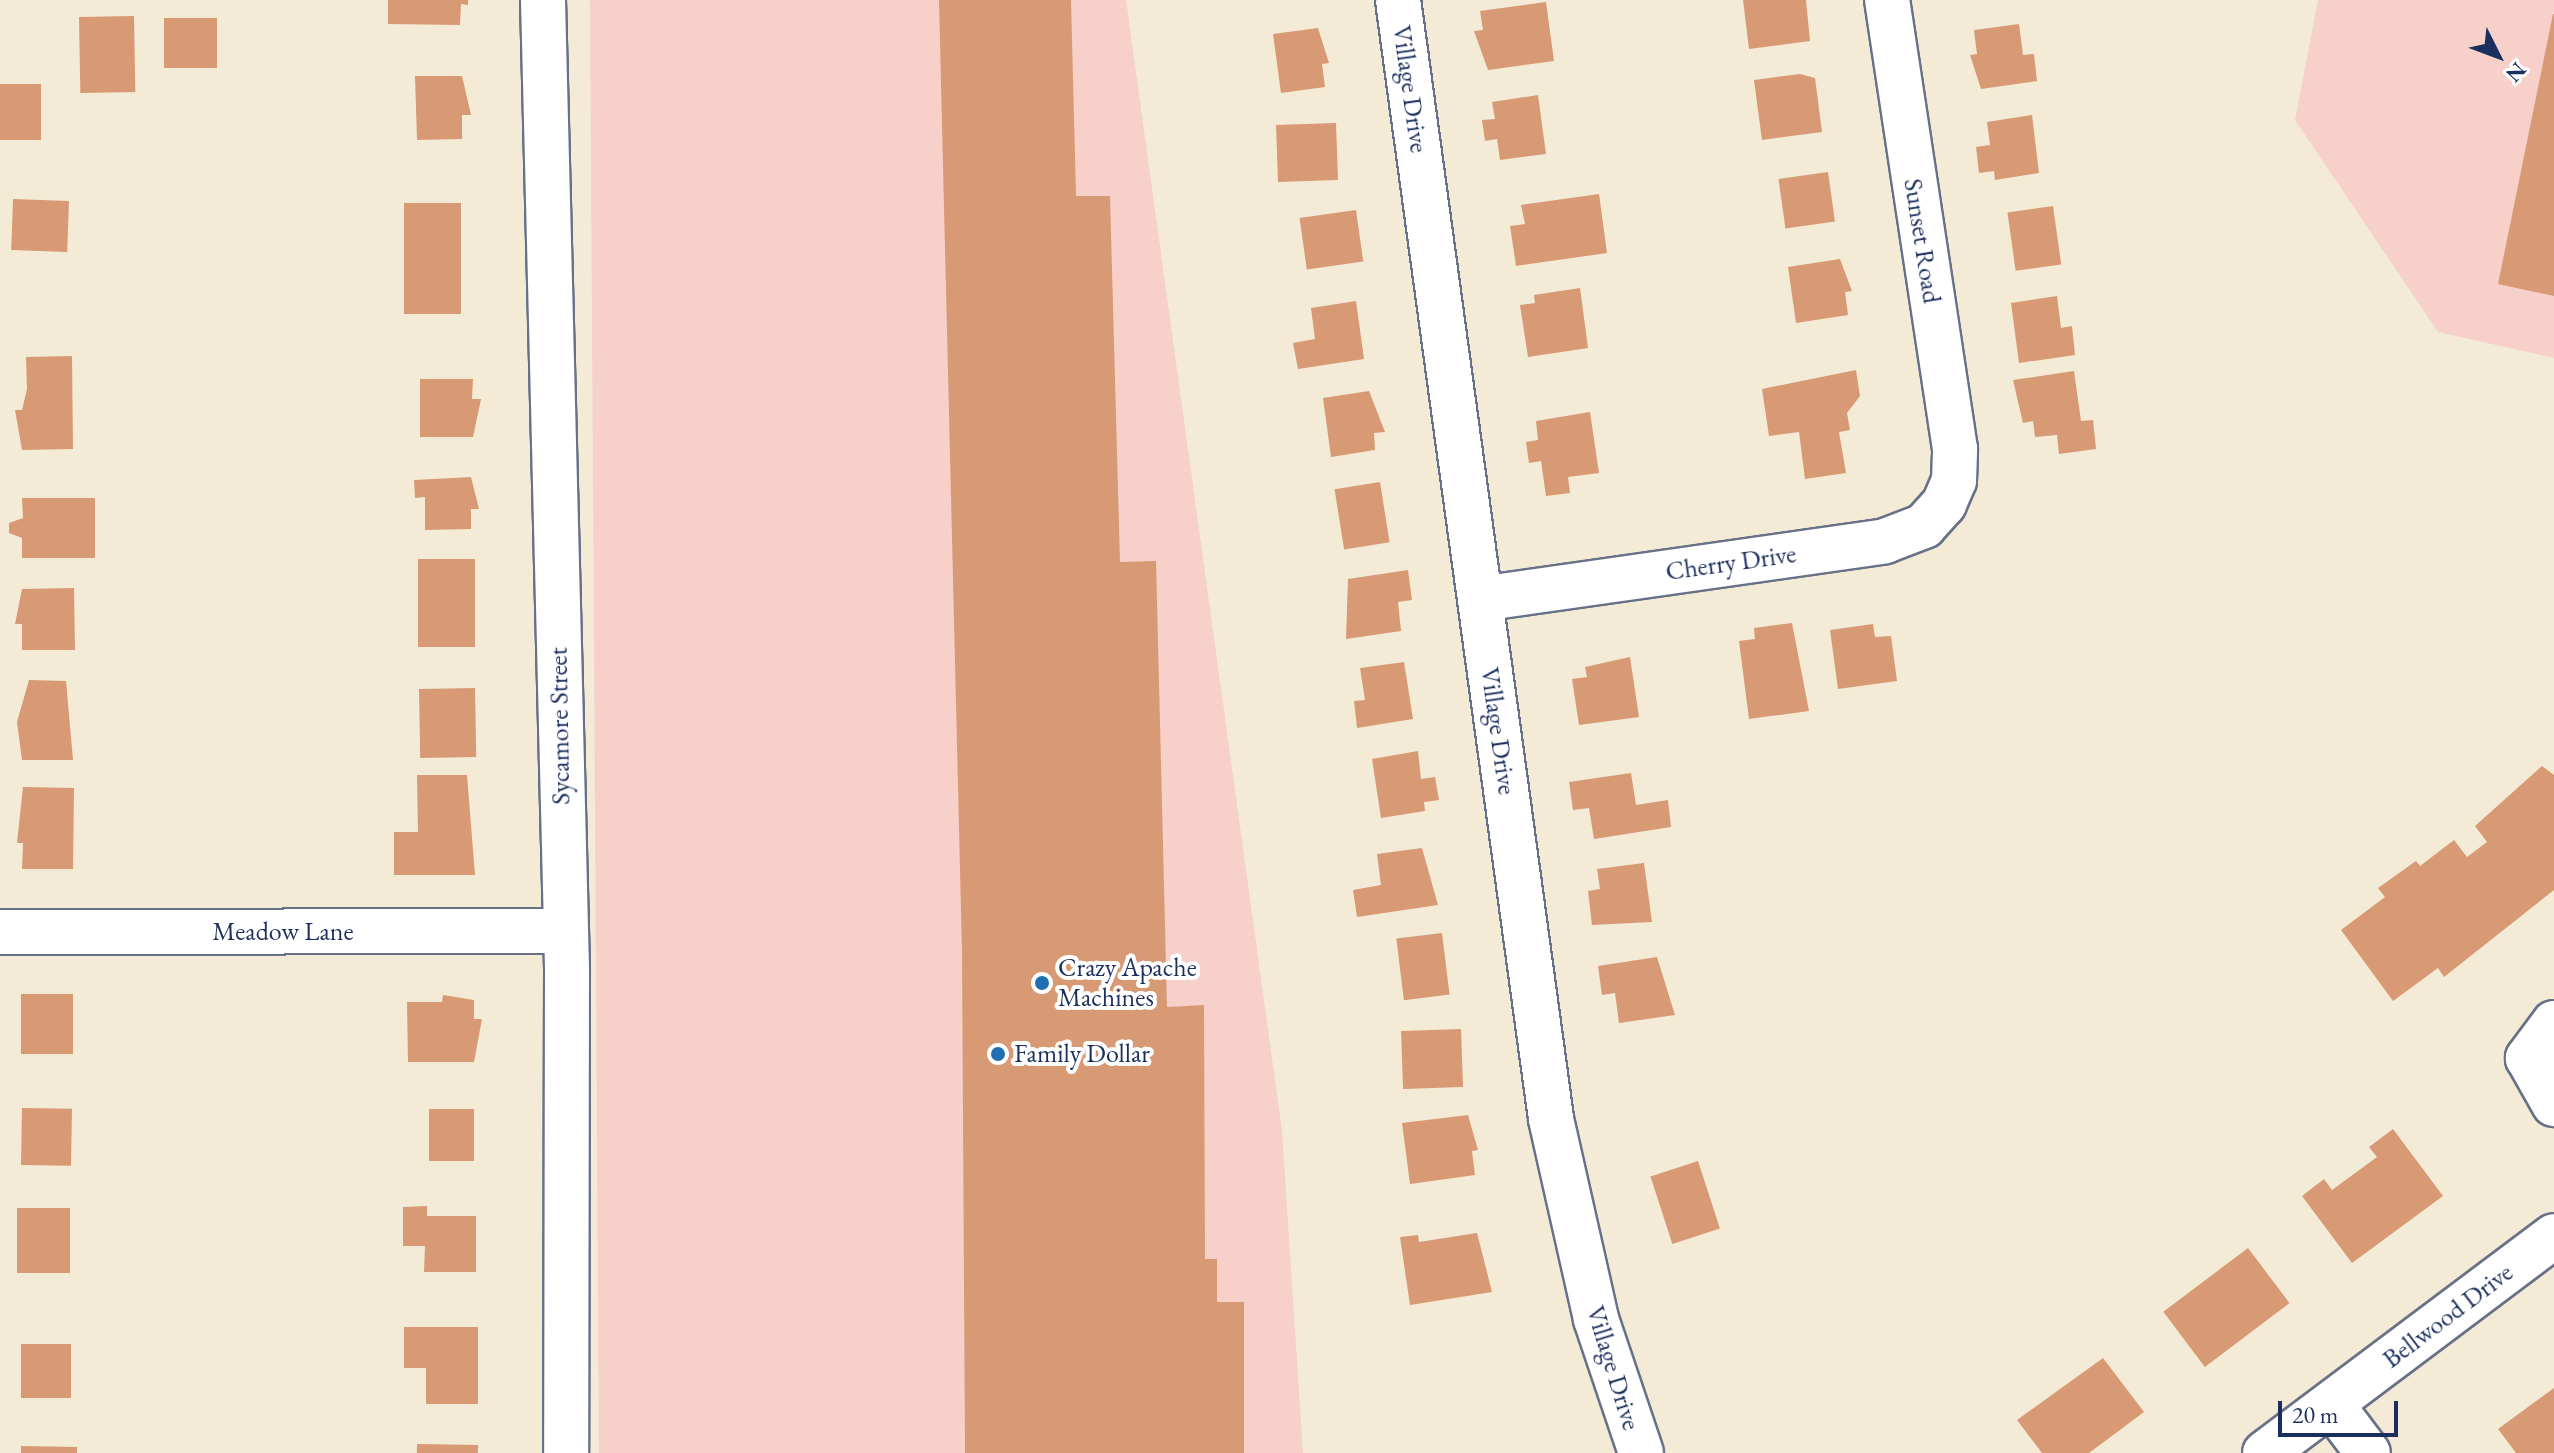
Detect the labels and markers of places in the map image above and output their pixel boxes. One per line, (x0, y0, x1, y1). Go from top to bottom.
place label: Crazy Apache Machines (1058, 952, 1197, 1014)
marker: Crazy Apache Machines (1033, 974, 1051, 992)
place label: Family Dollar (1014, 1038, 1150, 1070)
marker: Family Dollar (989, 1045, 1007, 1063)

